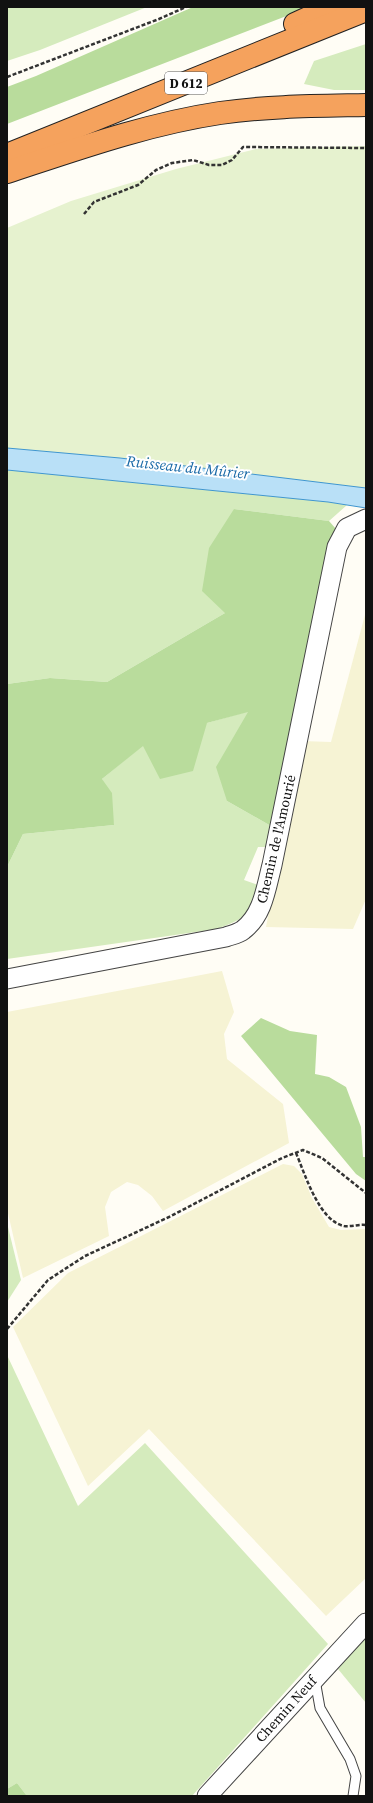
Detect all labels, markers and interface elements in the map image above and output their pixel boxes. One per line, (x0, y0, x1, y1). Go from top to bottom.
road number: D 612 (165, 72, 207, 94)
water label: Ruisseau du Mûrier (124, 450, 252, 484)
street label: Chemin de l'Amourié (251, 773, 301, 905)
street label: Chemin Neuf (251, 1671, 322, 1747)

